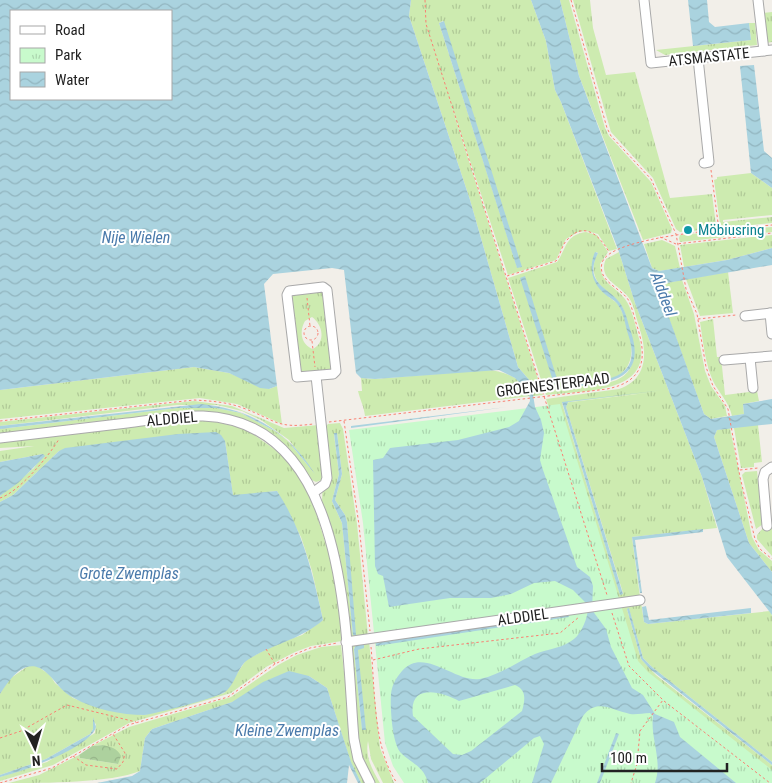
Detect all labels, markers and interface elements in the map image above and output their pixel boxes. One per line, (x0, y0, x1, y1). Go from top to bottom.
legend (10, 10, 172, 100)
text: Road (55, 21, 85, 39)
street label: ATSMASTATE (668, 44, 750, 70)
text: Park (55, 46, 82, 64)
text: Water (55, 71, 90, 89)
place label: Möbiusring (698, 221, 764, 239)
marker: Möbiusring (682, 224, 694, 236)
water label: Nije Wielen (102, 228, 170, 247)
water label: Alddeel (646, 268, 681, 319)
street label: GROENESTERPAAD (495, 369, 611, 401)
street label: ALDDIEL (146, 408, 198, 430)
water label: Grote Zwemplas (79, 564, 179, 583)
street label: ALDDIEL (496, 605, 550, 629)
water label: Kleine Zwemplas (235, 721, 339, 740)
north arrow (10, 723, 60, 773)
scale bar (602, 740, 727, 772)
text: 100 m (610, 749, 647, 767)
text: N (31, 753, 41, 769)

